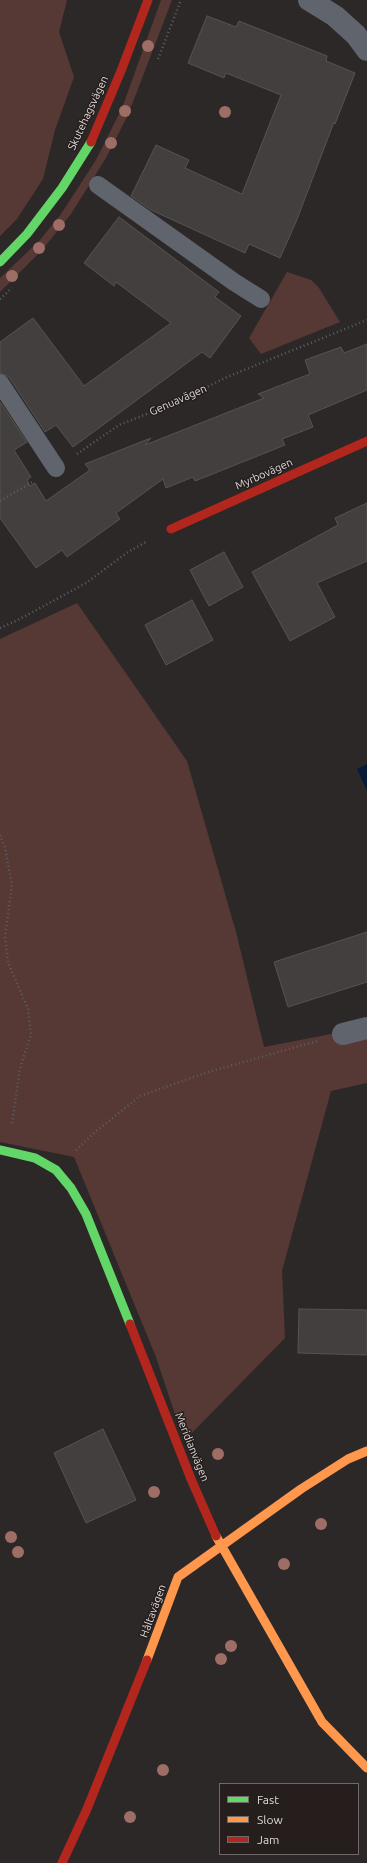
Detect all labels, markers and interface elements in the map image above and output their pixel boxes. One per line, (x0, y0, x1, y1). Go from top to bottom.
street label: Skutehagsvägen (65, 74, 111, 152)
street label: Genuavägen (147, 382, 209, 418)
street label: Myrbovägen (233, 455, 295, 493)
street label: Meridianvägen (172, 1411, 212, 1483)
street label: Håltavägen (137, 1583, 169, 1639)
legend (219, 1783, 359, 1855)
text: Fast (257, 1793, 279, 1806)
text: Slow (257, 1813, 283, 1826)
text: Jam (257, 1833, 279, 1846)

